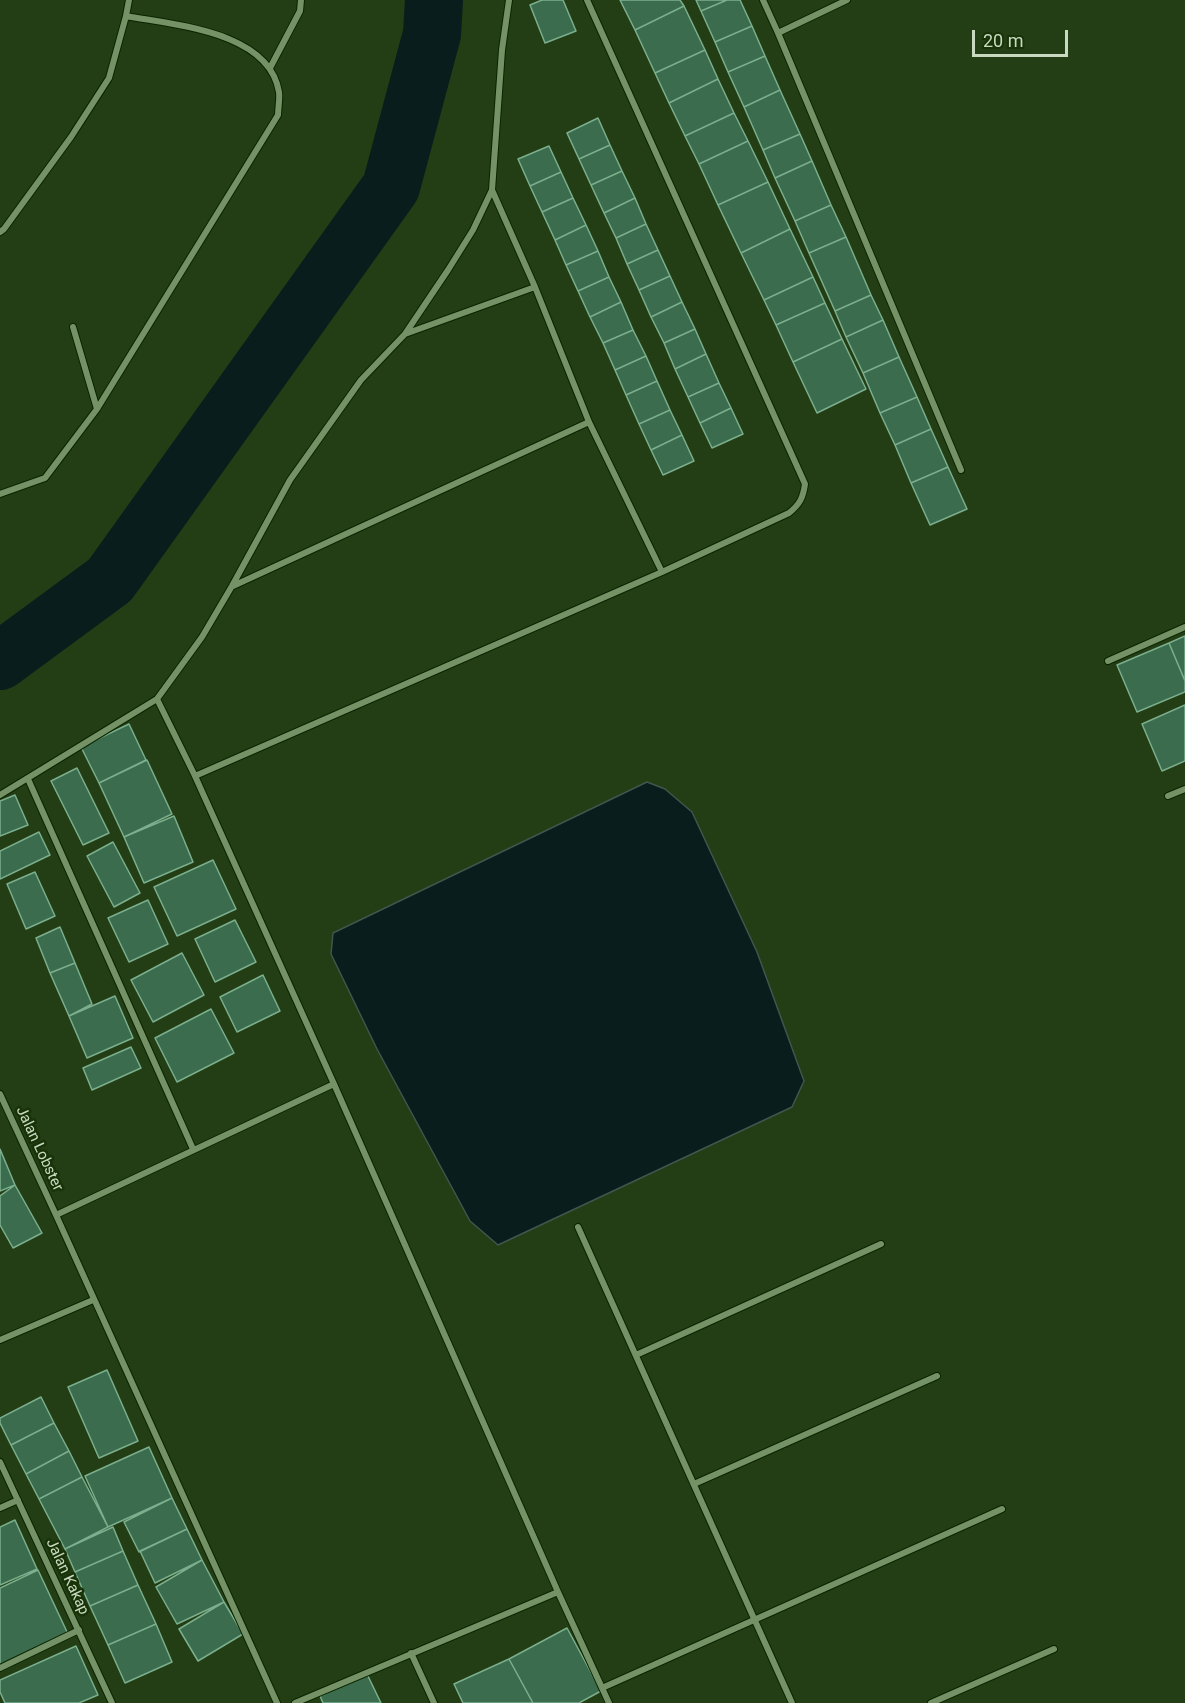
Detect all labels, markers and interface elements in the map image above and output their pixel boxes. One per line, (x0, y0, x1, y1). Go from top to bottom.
scale bar (975, 18, 1071, 56)
text: 20 m (983, 30, 1023, 51)
street label: Jalan Lobster (12, 1104, 66, 1194)
street label: Jalan Kakap (42, 1536, 92, 1618)

